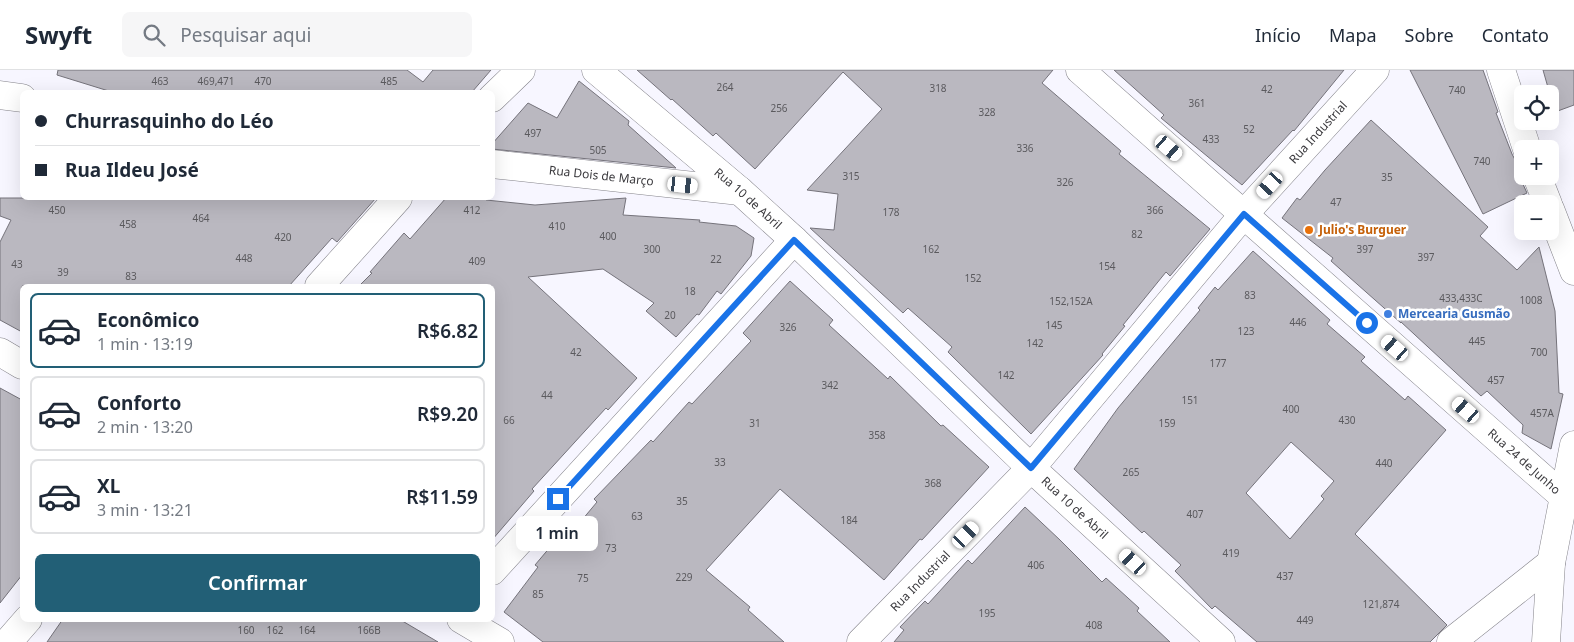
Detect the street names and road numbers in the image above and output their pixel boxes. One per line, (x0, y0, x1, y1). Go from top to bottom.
street label: Rua Industrial (1285, 97, 1351, 167)
street label: Rua Dois de Março (548, 161, 655, 190)
street label: Rua 10 de Abril (711, 164, 786, 233)
street label: Rua 24 de Junho (1484, 425, 1564, 498)
street label: Rua 10 de Abril (1038, 473, 1112, 543)
street label: Rua Industrial (886, 547, 954, 615)

